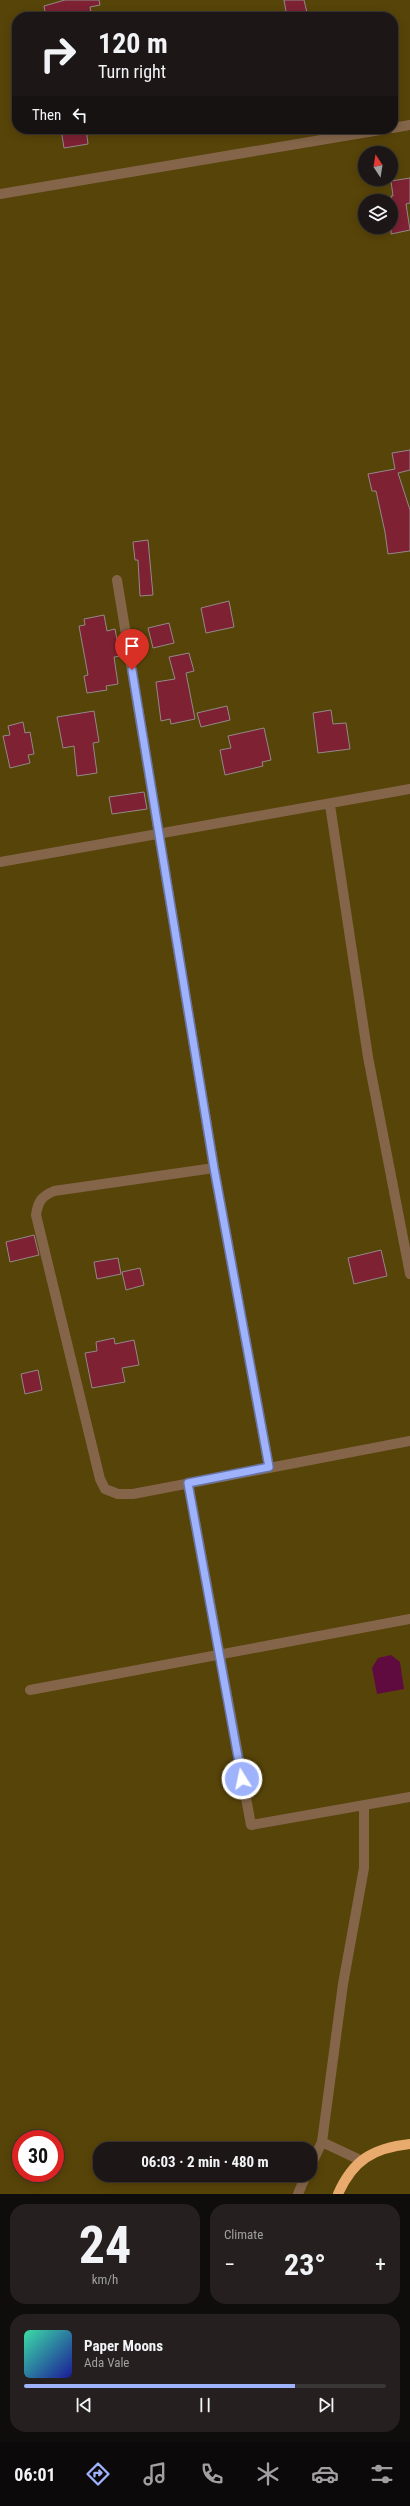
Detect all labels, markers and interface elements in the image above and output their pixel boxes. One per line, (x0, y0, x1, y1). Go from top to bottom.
text: 120 m (98, 27, 168, 60)
icon: right (32, 28, 84, 80)
text: Turn right (98, 61, 166, 82)
icon: left (69, 104, 91, 126)
text: Then (32, 106, 61, 124)
north arrow (358, 146, 398, 186)
map controls (358, 146, 398, 234)
button: layers (358, 194, 398, 234)
pin (115, 629, 149, 670)
icon: arrive (121, 635, 143, 657)
position arrow (221, 1758, 263, 1800)
speed limit sign: 30 (12, 2130, 64, 2182)
text: 06:03 · 2 min · 480 m (141, 2153, 269, 2171)
text: 24 (79, 2215, 131, 2276)
text: Climate (224, 2227, 263, 2242)
text: 23° (284, 2247, 326, 2282)
text: − (224, 2252, 235, 2277)
text: + (375, 2252, 386, 2277)
text: km/h (92, 2272, 118, 2287)
text: Paper Moons (84, 2337, 163, 2355)
text: Ada Vale (84, 2355, 129, 2370)
icon: previous (73, 2394, 95, 2416)
icon: pause (194, 2394, 216, 2416)
icon: next (315, 2394, 337, 2416)
icon: directions (84, 2460, 112, 2488)
icon: music (141, 2460, 169, 2488)
icon: phone (198, 2460, 226, 2488)
icon: climate (254, 2460, 282, 2488)
icon: car (311, 2460, 339, 2488)
icon: filters (368, 2460, 396, 2488)
text: 06:01 (14, 2464, 56, 2485)

